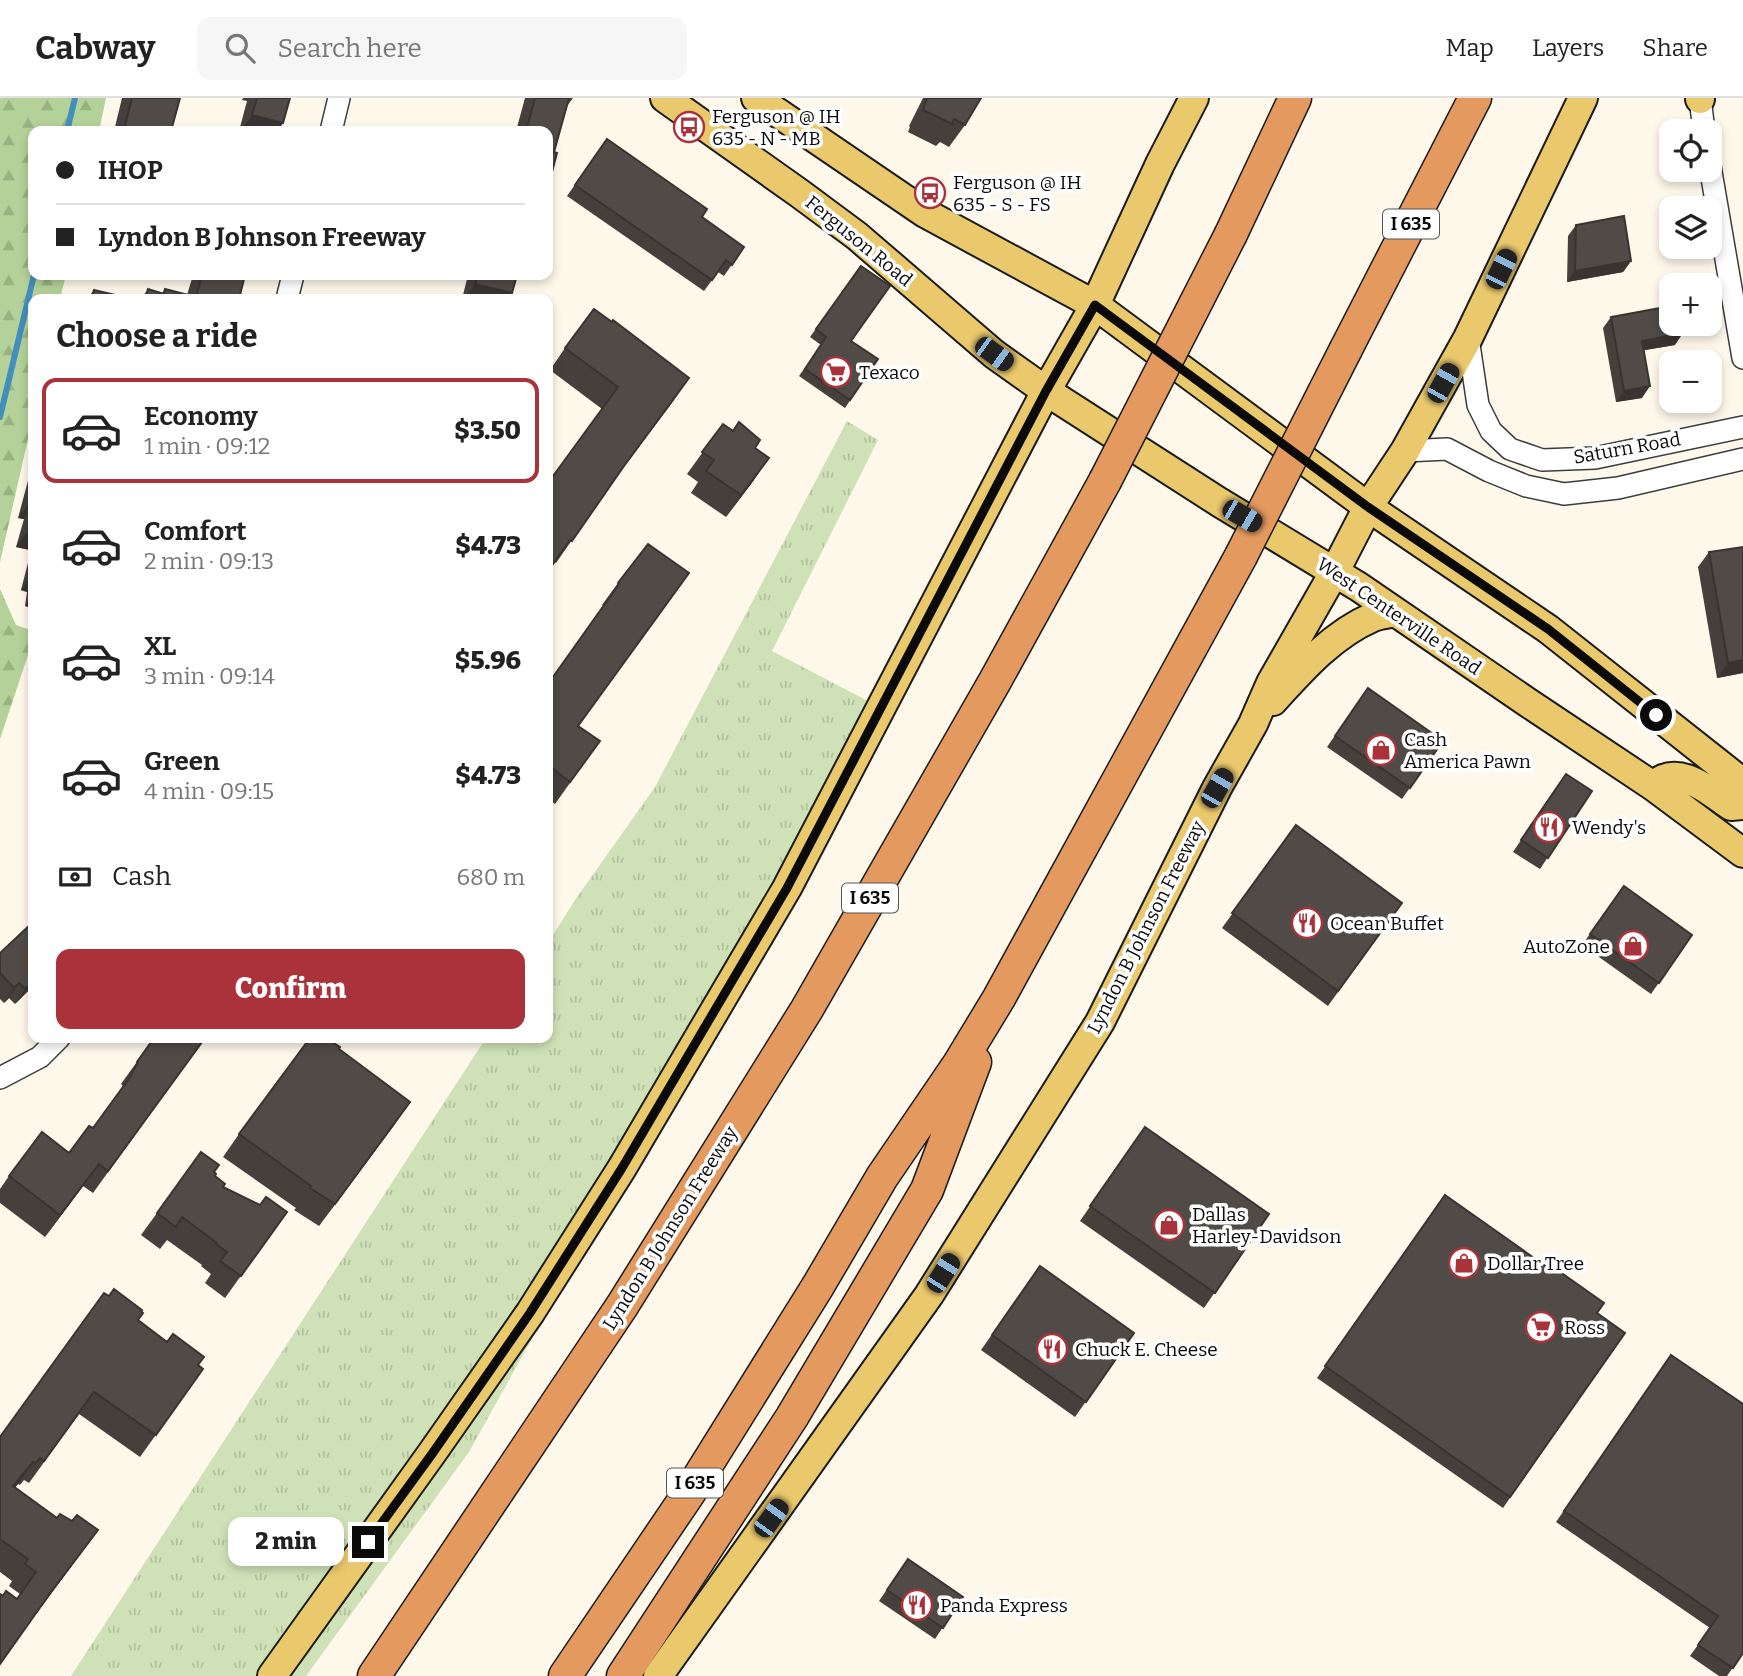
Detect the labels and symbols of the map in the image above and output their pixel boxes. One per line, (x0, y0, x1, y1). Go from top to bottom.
place label: Ferguson @ IH 635 - N - MB (712, 105, 841, 150)
bus stop icon: Ferguson @ IH 635 - N - MB (672, 110, 706, 144)
place label: Ferguson @ IH 635 - S - FS (953, 171, 1082, 216)
bus stop icon: Ferguson @ IH 635 - S - FS (913, 176, 947, 210)
street label: Ferguson Road (801, 191, 917, 291)
road number: I 635 (1383, 210, 1439, 238)
car (1483, 246, 1520, 292)
car (971, 333, 1018, 375)
supermarket icon: Texaco (819, 355, 853, 389)
car (1424, 360, 1463, 406)
place label: Texaco (859, 361, 920, 384)
street label: Saturn Road (1572, 427, 1682, 469)
car (1219, 496, 1266, 536)
street label: West Centerville Road (1312, 552, 1486, 680)
route start (1640, 699, 1672, 731)
place label: Cash America Pawn (1404, 728, 1531, 773)
shop icon: Cash America Pawn (1364, 733, 1398, 767)
car (1198, 765, 1237, 811)
restaurant icon: Wendy's (1532, 810, 1566, 844)
street label: Lyndon B Johnson Freeway (1082, 816, 1210, 1037)
place label: Wendy's (1572, 816, 1646, 839)
road number: I 635 (842, 884, 898, 912)
restaurant icon: Ocean Buffet (1290, 906, 1324, 940)
place label: Ocean Buffet (1330, 912, 1444, 935)
shop icon: AutoZone (1616, 929, 1650, 963)
place label: AutoZone (1523, 935, 1610, 958)
street label: Lyndon B Johnson Freeway (598, 1121, 743, 1334)
place label: Dallas Harley-Davidson (1192, 1203, 1341, 1248)
shop icon: Dallas Harley-Davidson (1152, 1208, 1186, 1242)
shop icon: Dollar Tree (1447, 1246, 1481, 1280)
car (923, 1250, 964, 1296)
place label: Dollar Tree (1487, 1252, 1584, 1275)
supermarket icon: Ross (1524, 1310, 1558, 1344)
place label: Ross (1564, 1316, 1605, 1339)
restaurant icon: Chuck E. Cheese (1035, 1332, 1069, 1366)
place label: Chuck E. Cheese (1075, 1338, 1218, 1361)
road number: I 635 (667, 1468, 723, 1498)
car (751, 1495, 792, 1541)
callout: 2 min (228, 1518, 344, 1566)
route end (352, 1526, 384, 1558)
restaurant icon: Panda Express (900, 1588, 934, 1622)
place label: Panda Express (940, 1594, 1068, 1617)

